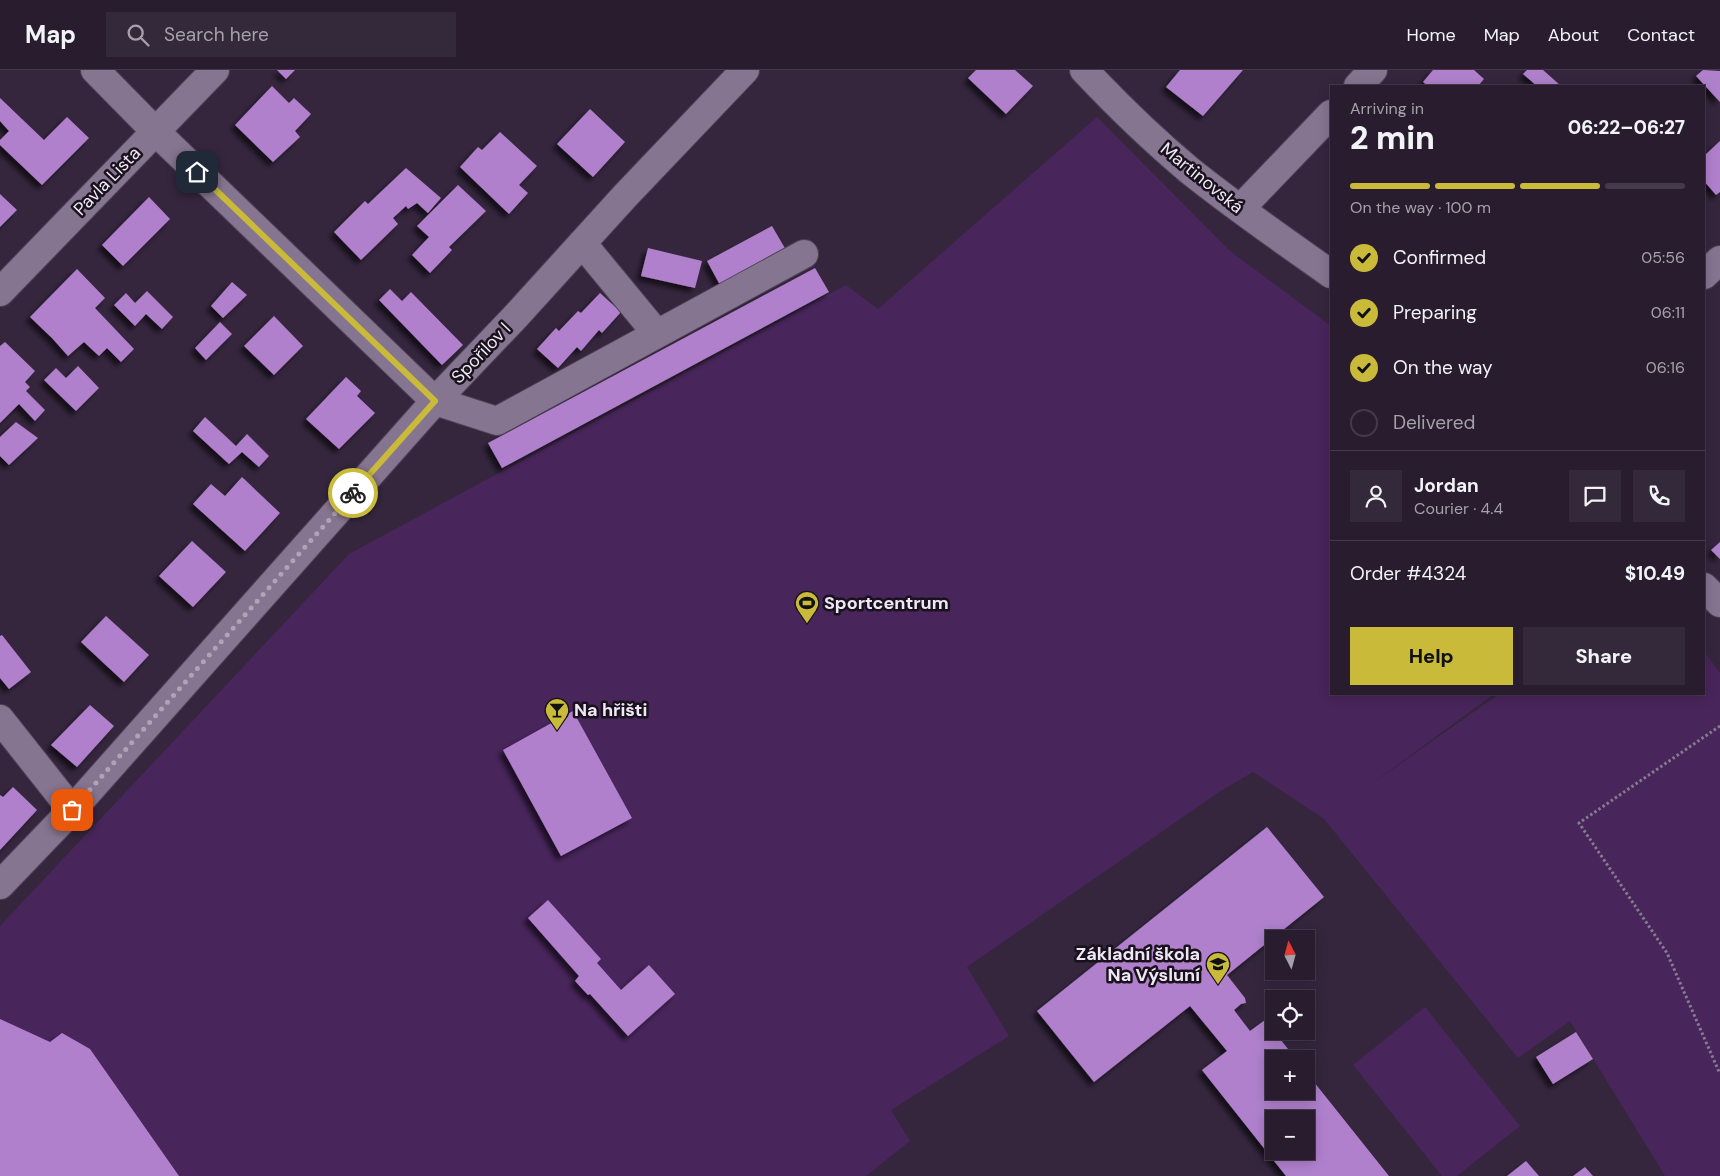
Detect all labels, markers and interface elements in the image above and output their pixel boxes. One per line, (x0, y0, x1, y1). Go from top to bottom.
search box (106, 12, 456, 57)
text: Map (25, 19, 76, 50)
icon: search (124, 21, 152, 49)
text: Search here (164, 22, 269, 47)
text: Home (1406, 23, 1456, 47)
text: Map (1484, 23, 1520, 47)
text: About (1548, 23, 1599, 47)
text: Contact (1627, 23, 1695, 47)
text: Arriving in (1350, 98, 1424, 119)
text: 06:22–06:27 (1568, 115, 1685, 140)
text: 2 min (1350, 117, 1435, 159)
street label: Martinovská (1155, 137, 1249, 219)
street label: Pavla Lista (68, 141, 146, 221)
pin (176, 151, 218, 193)
icon: home (183, 158, 211, 186)
text: On the way · 100 m (1350, 197, 1491, 218)
icon: check (1350, 244, 1378, 272)
text: Confirmed (1393, 245, 1486, 270)
text: 05:56 (1641, 247, 1685, 268)
icon: check (1350, 299, 1378, 327)
text: Preparing (1393, 300, 1477, 325)
text: 06:11 (1651, 302, 1685, 323)
street label: Spořilov I (446, 317, 516, 389)
icon: check (1350, 354, 1378, 382)
text: On the way (1393, 355, 1493, 380)
text: 06:16 (1646, 357, 1685, 378)
text: Delivered (1393, 410, 1475, 435)
courier (328, 468, 378, 518)
button: person (1350, 470, 1402, 522)
button: chat (1569, 470, 1621, 522)
button: phone (1633, 470, 1685, 522)
text: Jordan (1414, 473, 1479, 498)
icon: bike (339, 479, 367, 507)
text: Courier · 4.4 (1414, 498, 1503, 519)
text: Order #4324 (1350, 561, 1466, 586)
text: $10.49 (1625, 561, 1685, 586)
sports icon: Sportcentrum (794, 590, 820, 624)
place label: Sportcentrum (824, 591, 949, 615)
button: Help (1350, 627, 1513, 685)
button: Share (1523, 627, 1685, 685)
bar icon: Na hřišti (544, 697, 570, 731)
place label: Na hřišti (574, 698, 647, 722)
pin (51, 789, 93, 831)
icon: bag (58, 796, 86, 824)
north arrow (1265, 930, 1315, 980)
map controls (1265, 930, 1315, 1160)
place label: Základní škola Na Výsluní (1076, 942, 1200, 987)
school or university icon: Základní škola Na Výsluní (1205, 951, 1231, 985)
button: locate (1265, 990, 1315, 1040)
button: + (1265, 1050, 1315, 1100)
button: − (1265, 1110, 1315, 1160)

